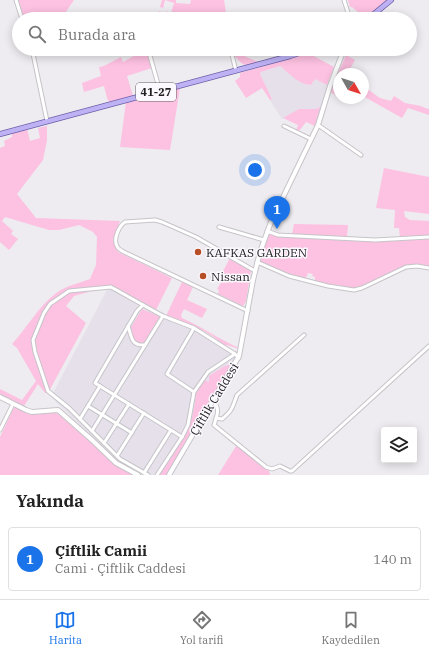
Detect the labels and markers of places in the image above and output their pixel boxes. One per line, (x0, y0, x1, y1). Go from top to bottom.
pin: 1 (264, 196, 290, 229)
place label: KAFKAS GARDEN (206, 245, 307, 260)
marker: KAFKAS GARDEN (193, 247, 203, 257)
place label: Nissan (211, 269, 250, 284)
marker: Nissan (198, 271, 208, 281)

